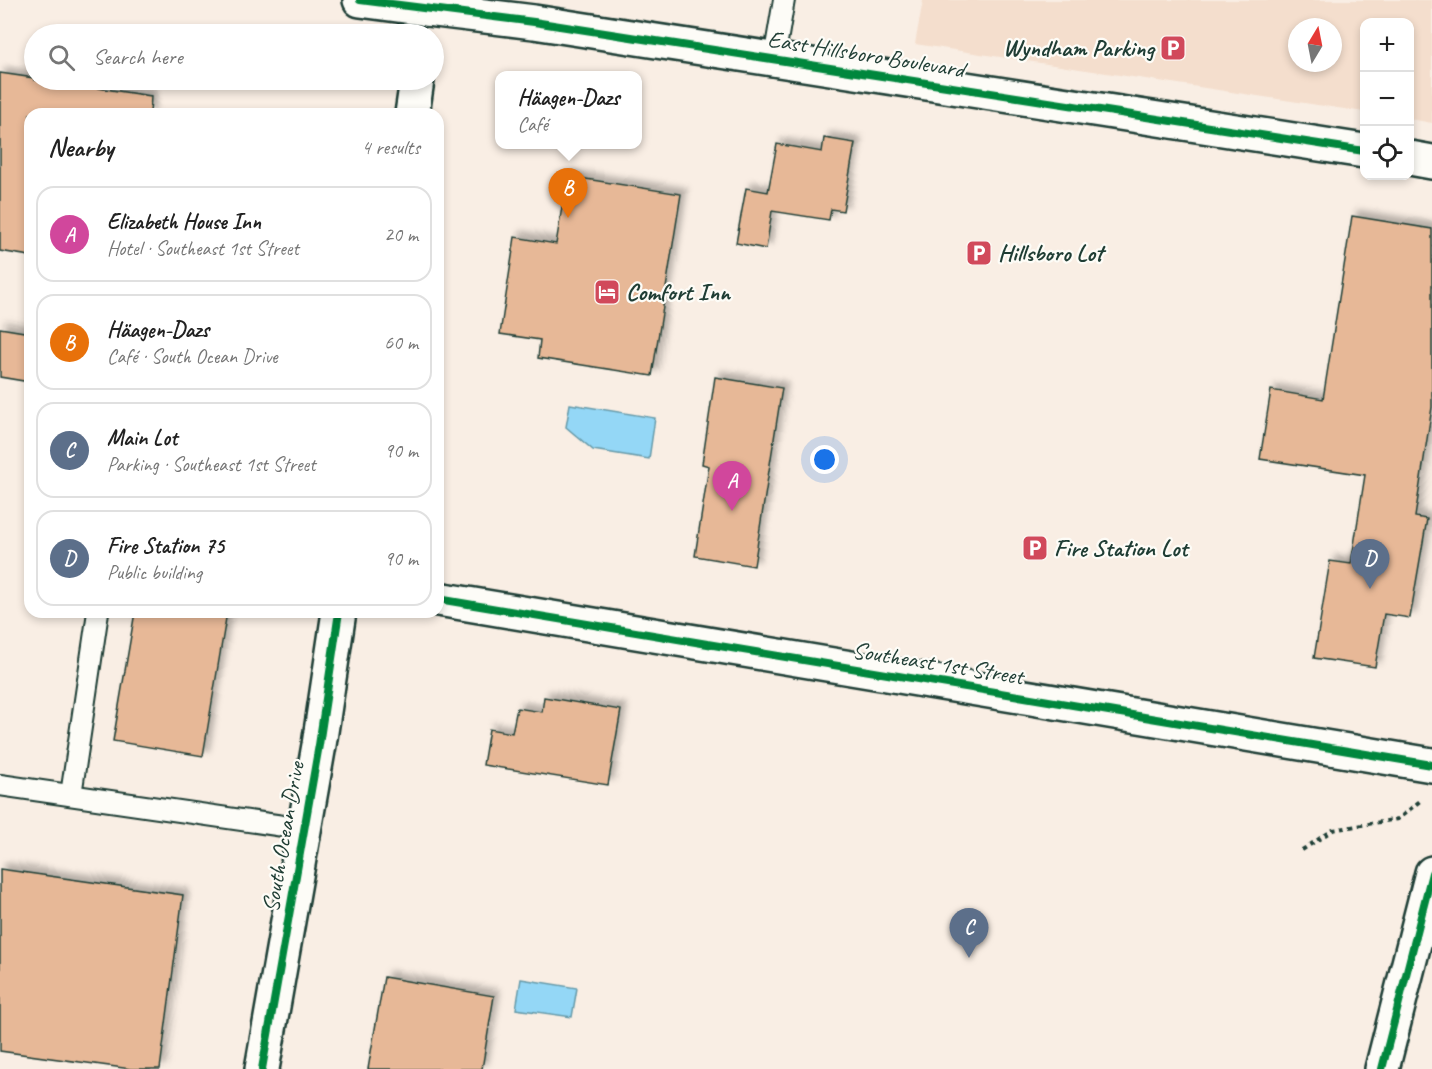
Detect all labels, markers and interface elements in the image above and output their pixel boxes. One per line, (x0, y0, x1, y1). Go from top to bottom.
north arrow (1288, 18, 1342, 72)
map controls (1360, 18, 1414, 180)
button: + (1360, 18, 1414, 72)
search box (24, 24, 444, 90)
street label: East Hillsboro Boulevard (766, 24, 970, 85)
place label: Wyndham Parking (1003, 33, 1156, 63)
parking icon: Wyndham Parking (1158, 33, 1188, 63)
icon: search (45, 41, 78, 74)
text: Search here (93, 43, 183, 71)
popup (495, 71, 642, 149)
button: − (1360, 72, 1414, 126)
text: Häagen-Dazs (517, 84, 620, 112)
text: Café (517, 112, 548, 137)
button: locate (1360, 126, 1414, 180)
text: Nearby (48, 131, 113, 164)
text: 4 results (361, 135, 420, 160)
pin: B (548, 168, 588, 218)
text: Elizabeth House Inn (107, 208, 261, 236)
text: A (64, 222, 75, 247)
text: 20 m (384, 222, 418, 247)
text: Hotel · Southeast 1st Street (107, 236, 299, 261)
parking icon: Hillsboro Lot (964, 238, 994, 268)
place label: Hillsboro Lot (998, 238, 1107, 268)
hotel icon: Comfort Inn (592, 277, 622, 307)
place label: Comfort Inn (626, 277, 732, 307)
text: Häagen-Dazs (107, 316, 209, 344)
text: B (64, 330, 75, 355)
text: 60 m (384, 330, 418, 355)
text: Café · South Ocean Drive (107, 344, 278, 369)
text: Main Lot (107, 424, 177, 452)
text: C (65, 438, 74, 463)
text: 90 m (384, 438, 418, 463)
your location (810, 445, 839, 474)
text: Parking · Southeast 1st Street (107, 452, 316, 477)
pin: A (712, 462, 752, 511)
text: Fire Station 75 (107, 532, 224, 560)
parking icon: Fire Station Lot (1020, 533, 1050, 563)
place label: Fire Station Lot (1054, 533, 1191, 563)
pin: D (1350, 540, 1390, 589)
text: D (64, 546, 75, 571)
text: 90 m (384, 546, 418, 571)
text: Public building (107, 560, 202, 585)
street label: Southeast 1st Street (851, 635, 1027, 692)
street label: South Ocean Drive (255, 757, 311, 914)
pin: C (950, 908, 988, 958)

